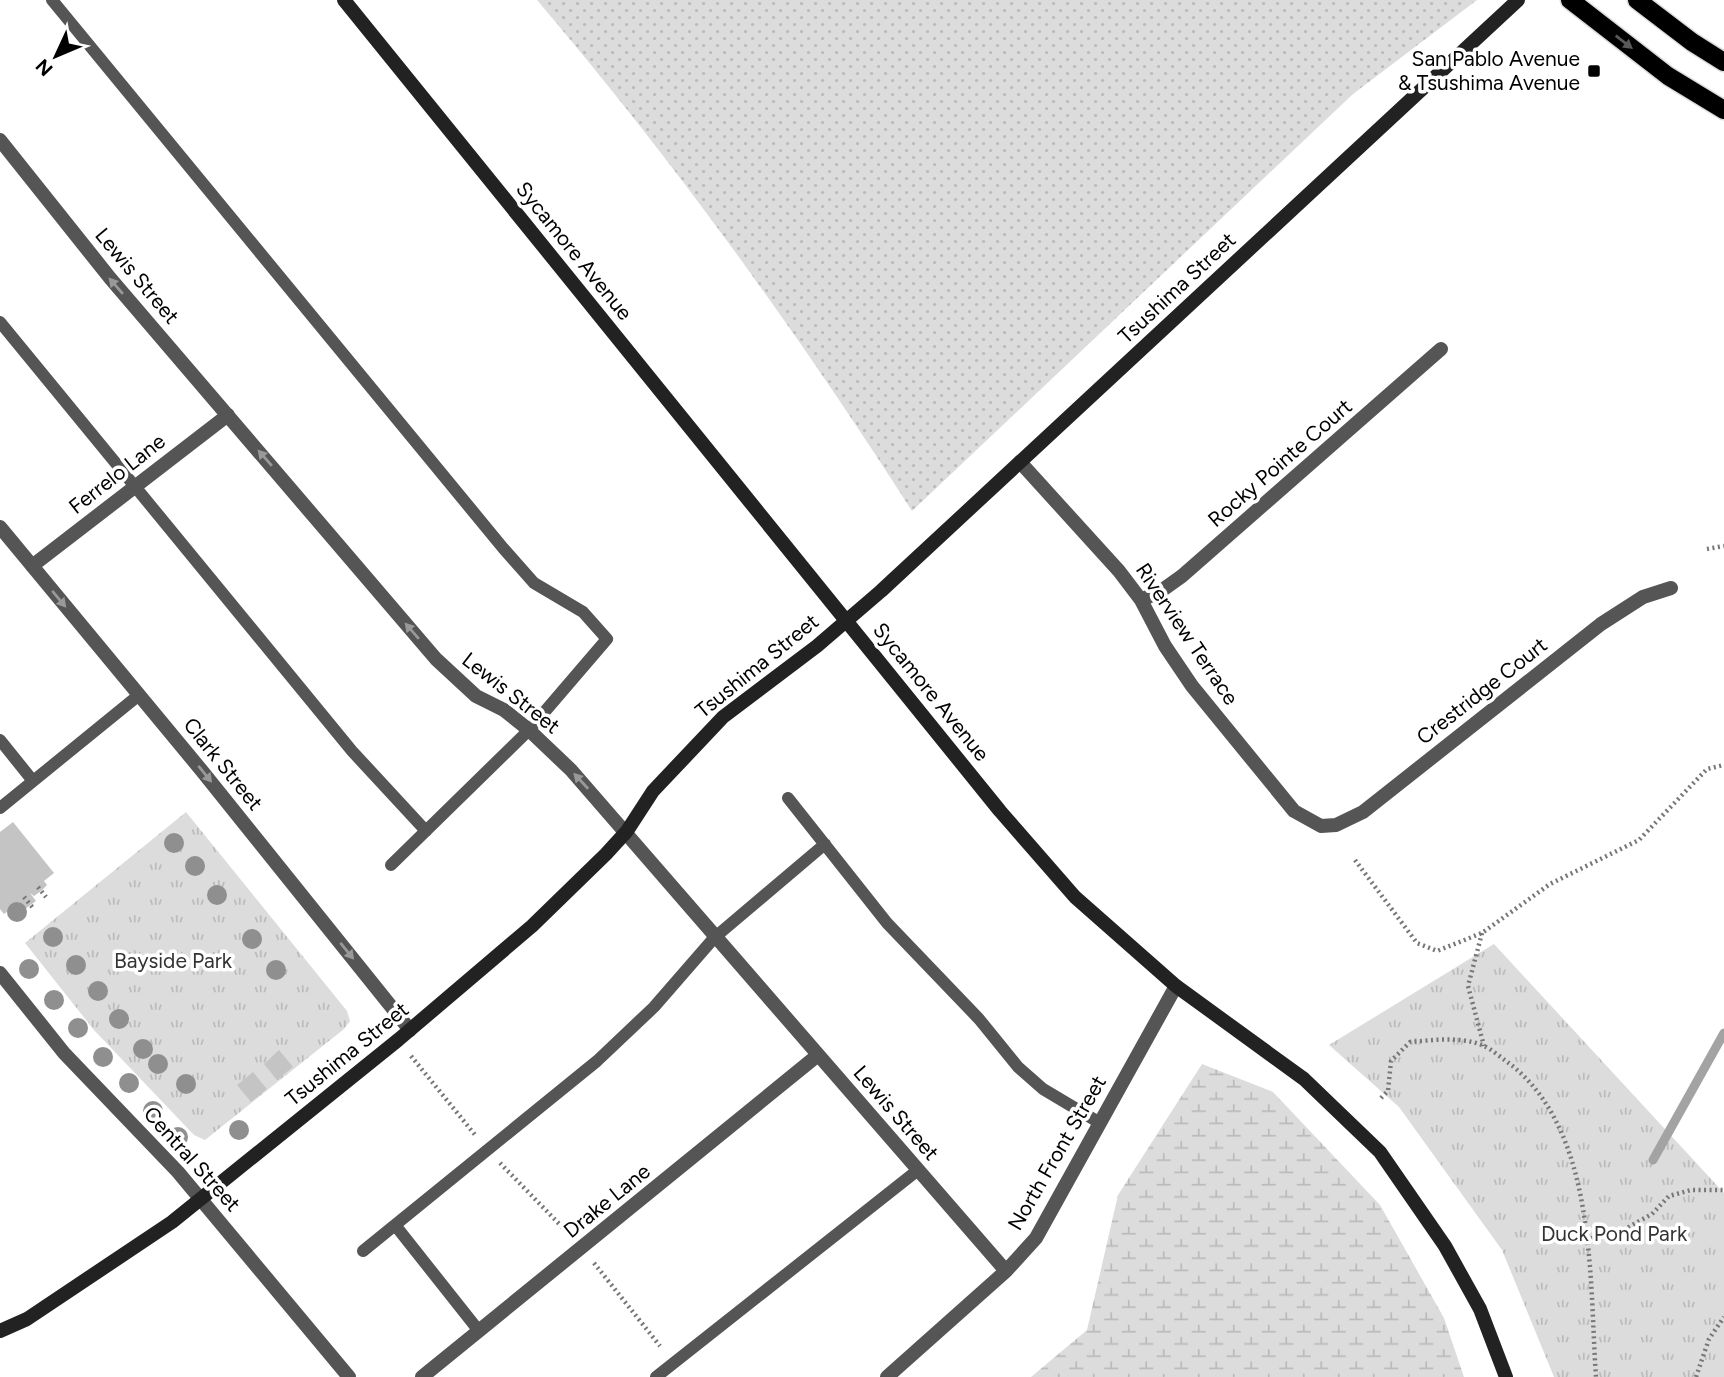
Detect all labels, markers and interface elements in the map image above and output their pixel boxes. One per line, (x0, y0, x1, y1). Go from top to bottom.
north arrow (21, 21, 91, 91)
one-way arrow (1615, 34, 1633, 49)
place label: San Pablo Avenue & Tsushima Avenue (1398, 46, 1580, 95)
text: N (31, 54, 58, 81)
marker: San Pablo Avenue & Tsushima Avenue (1586, 63, 1602, 79)
street label: Sycamore Avenue (511, 177, 638, 325)
street label: Lewis Street (90, 223, 185, 329)
street label: Tsushima Street (1113, 227, 1240, 348)
one-way arrow (108, 277, 124, 295)
street label: Rocky Pointe Court (1203, 393, 1357, 532)
street label: Ferrelo Lane (64, 428, 170, 519)
one-way arrow (258, 450, 273, 467)
street label: Riverview Terrace (1131, 558, 1244, 709)
one-way arrow (51, 590, 66, 607)
street label: Tsushima Street (690, 608, 823, 723)
street label: Sycamore Avenue (868, 618, 995, 766)
one-way arrow (405, 623, 420, 641)
street label: Crestridge Court (1411, 632, 1552, 749)
street label: Lewis Street (457, 647, 565, 739)
street label: Clark Street (179, 712, 268, 815)
one-way arrow (197, 764, 212, 782)
one-way arrow (573, 772, 589, 790)
one-way arrow (339, 942, 354, 960)
park label: Bayside Park (114, 948, 233, 973)
street label: Tsushima Street (280, 996, 413, 1111)
street label: Lewis Street (848, 1060, 944, 1165)
street label: North Front Street (1002, 1071, 1111, 1235)
street label: Central Street (139, 1101, 246, 1216)
street label: Drake Lane (559, 1158, 655, 1243)
park label: Duck Pond Park (1541, 1221, 1688, 1246)

